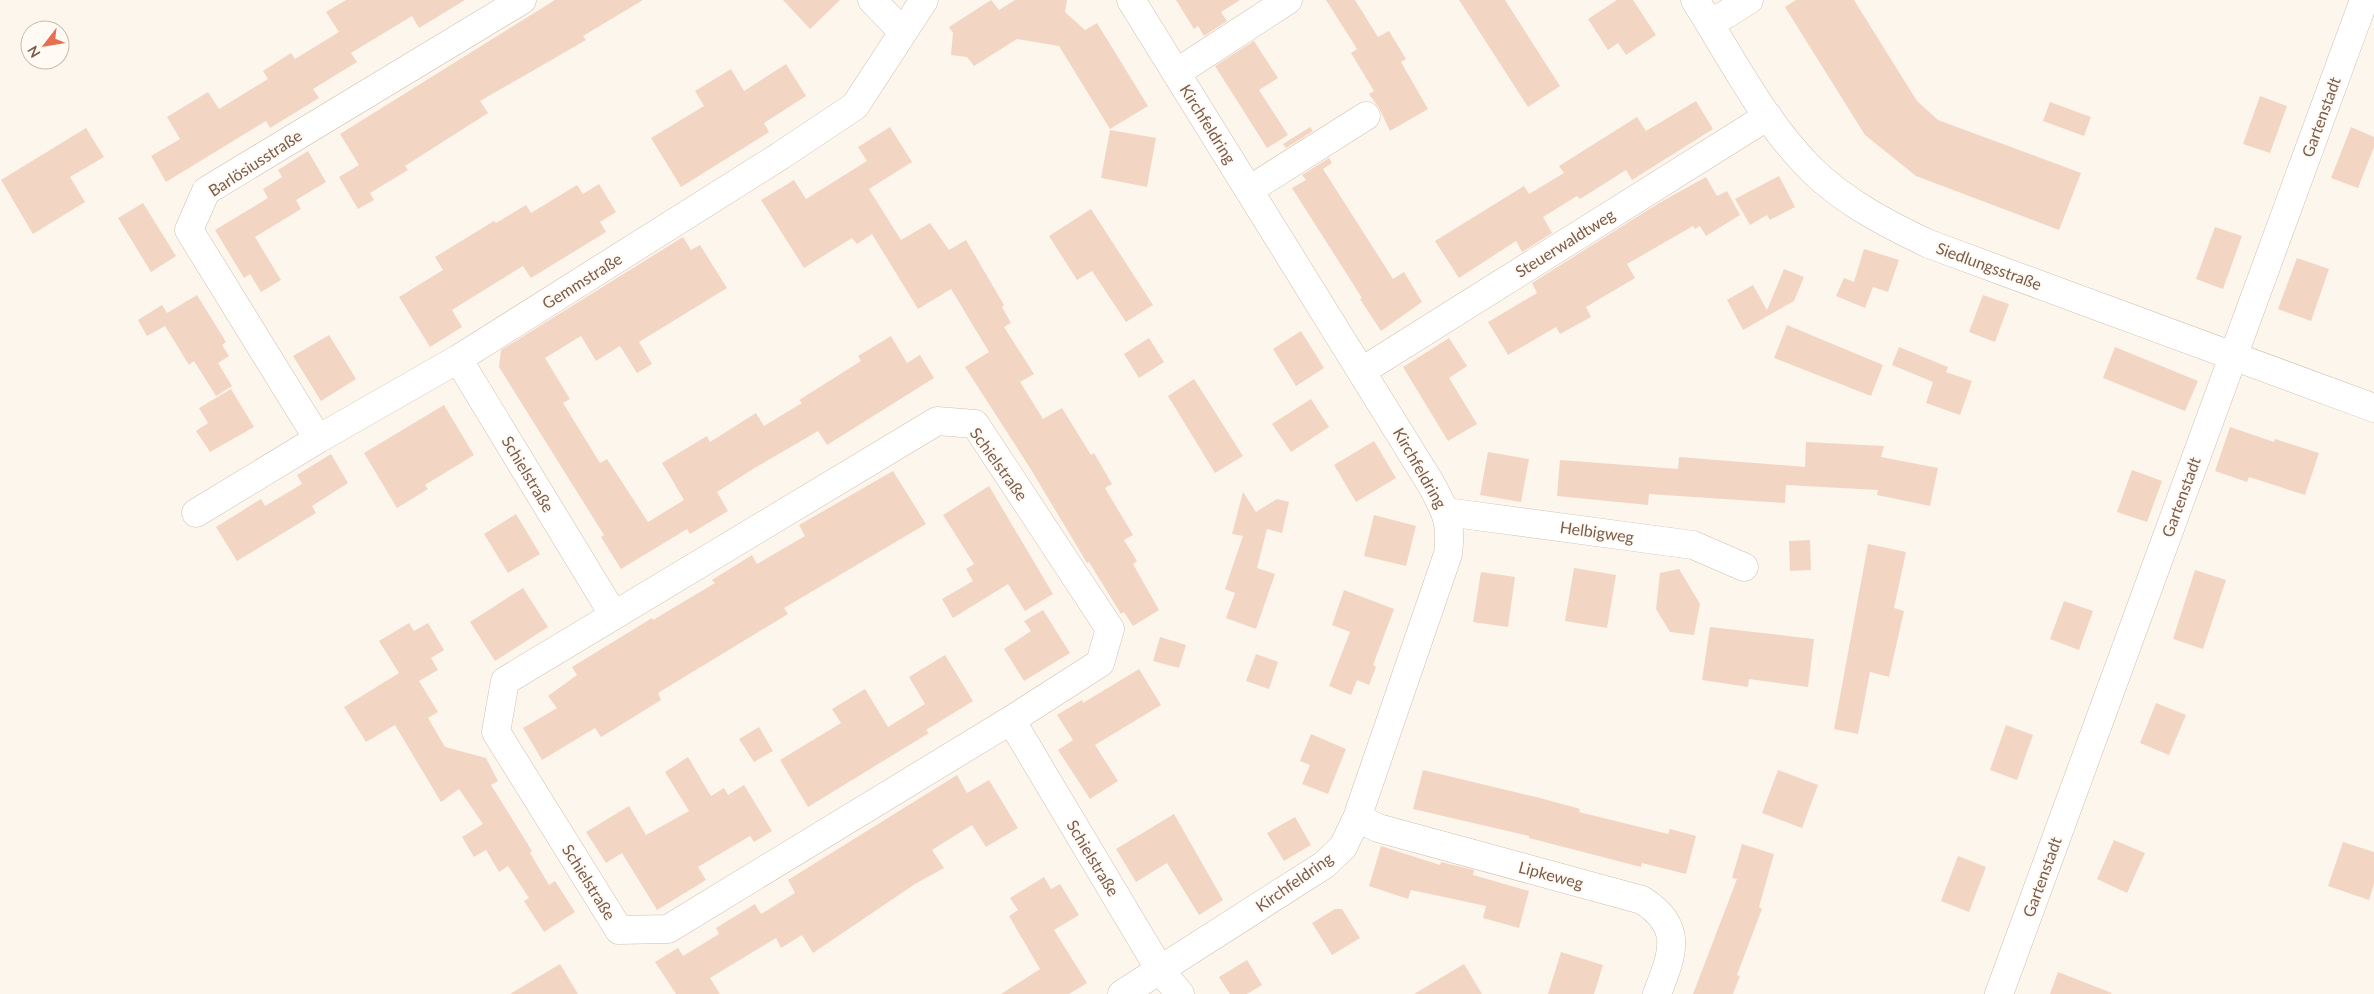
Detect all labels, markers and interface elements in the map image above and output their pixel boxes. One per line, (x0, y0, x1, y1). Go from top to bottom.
north arrow (20, 20, 70, 70)
text: N (23, 43, 43, 61)
street label: Gartenstadt (2297, 74, 2344, 159)
street label: Kirchfeldring (1177, 81, 1240, 167)
street label: Barlösiusstraße (204, 125, 305, 200)
street label: Steuerwaldtweg (1511, 204, 1618, 281)
street label: Siedlungsstraße (1934, 238, 2044, 293)
street label: Gemmstraße (538, 249, 625, 313)
street label: Schielstraße (967, 424, 1032, 504)
street label: Kirchfeldring (1390, 424, 1451, 511)
street label: Schielstraße (498, 432, 559, 515)
street label: Gartenstadt (2157, 454, 2204, 539)
street label: Helbigweg (1559, 517, 1635, 546)
street label: Schielstraße (1063, 816, 1124, 899)
street label: Gartenstadt (2018, 834, 2065, 919)
street label: Schielstraße (559, 841, 620, 923)
street label: Kirchfeldring (1251, 848, 1336, 915)
street label: Lipkeweg (1517, 857, 1586, 892)

